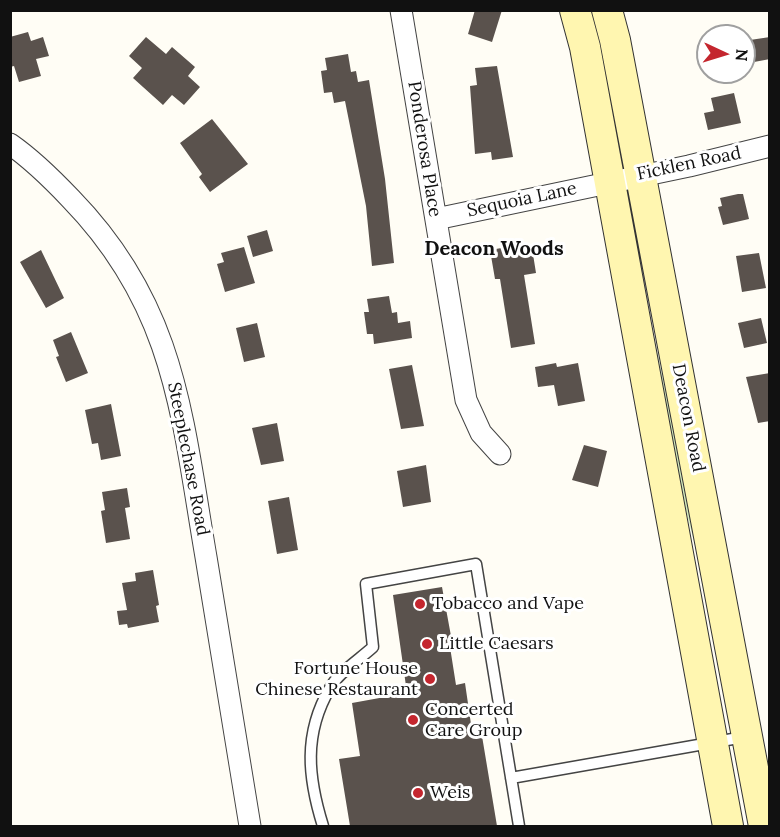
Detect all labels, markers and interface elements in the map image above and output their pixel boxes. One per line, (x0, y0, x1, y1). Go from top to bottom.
north arrow (696, 24, 756, 84)
text: N (732, 48, 752, 62)
street label: Ponderosa Place (403, 79, 445, 219)
street label: Ficklen Road (635, 142, 743, 186)
street label: Sequoia Lane (465, 178, 579, 222)
district label: Deacon Woods (424, 237, 564, 261)
street label: Deacon Road (667, 362, 709, 474)
street label: Steeplechase Road (163, 380, 213, 538)
place label: Tobacco and Vape (432, 593, 584, 615)
marker: Tobacco and Vape (413, 597, 427, 611)
place label: Little Caesars (439, 633, 554, 655)
marker: Little Caesars (420, 637, 434, 651)
place label: Fortune House Chinese Restaurant (255, 658, 418, 700)
marker: Fortune House Chinese Restaurant (423, 672, 437, 686)
place label: Concerted Care Group (425, 699, 522, 742)
marker: Concerted Care Group (406, 713, 420, 727)
place label: Weis (430, 782, 470, 804)
marker: Weis (411, 786, 425, 800)

